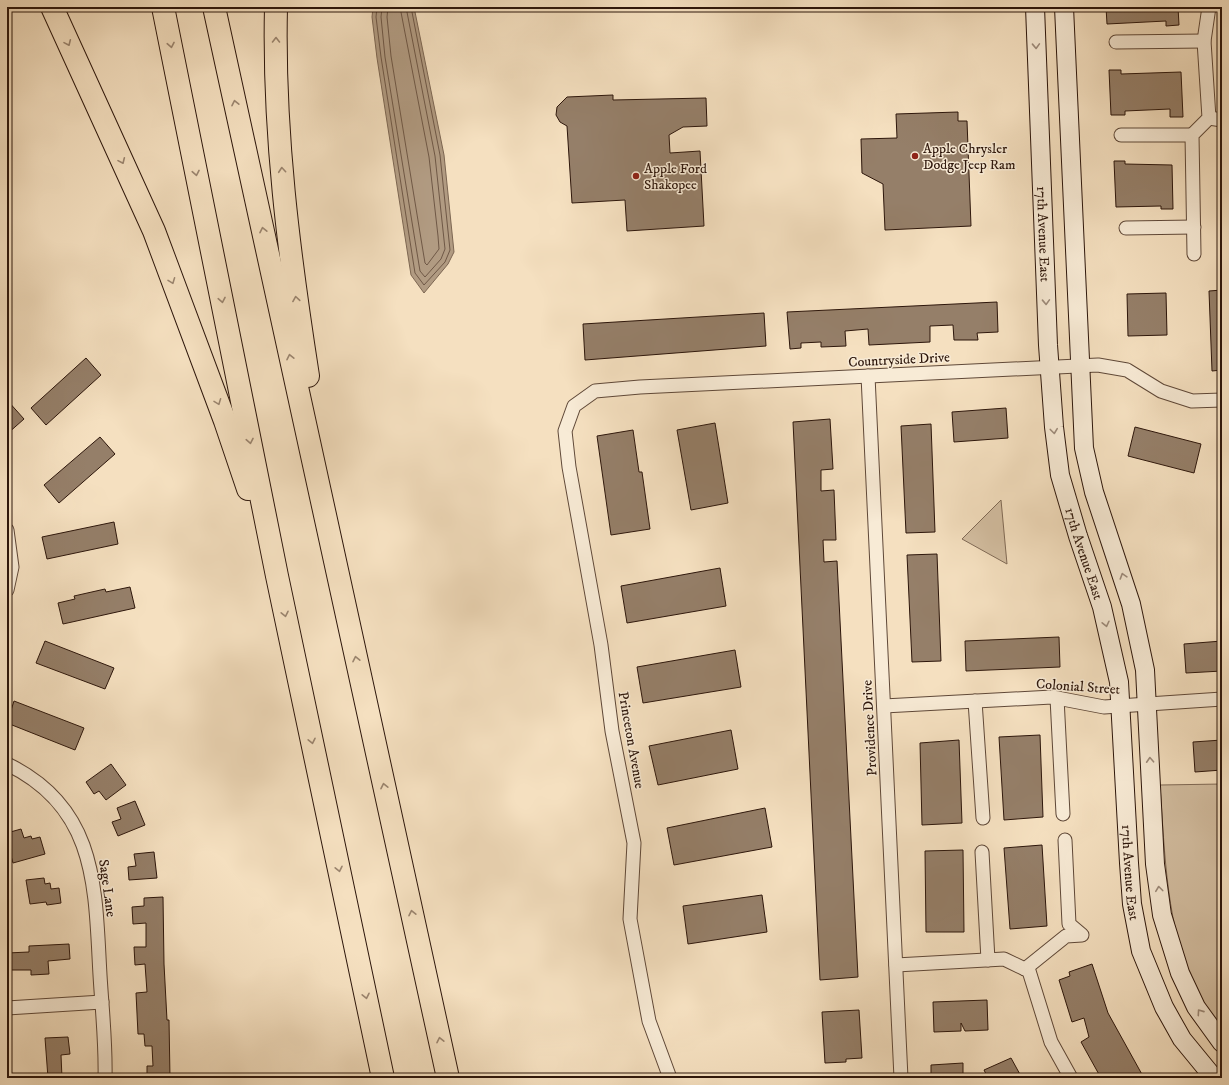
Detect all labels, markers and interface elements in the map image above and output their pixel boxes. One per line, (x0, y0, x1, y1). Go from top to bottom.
one-way arrow (272, 37, 280, 43)
one-way arrow (63, 38, 71, 46)
one-way arrow (166, 42, 175, 48)
one-way arrow (1032, 43, 1041, 49)
one-way arrow (231, 100, 239, 106)
place label: Apple Chrysler Dodge Jeep Ram (923, 140, 1016, 174)
marker: Apple Chrysler Dodge Jeep Ram (910, 151, 920, 161)
one-way arrow (117, 157, 125, 164)
place label: Apple Ford Shakopee (644, 160, 707, 194)
one-way arrow (278, 167, 287, 173)
one-way arrow (192, 170, 200, 176)
marker: Apple Ford Shakopee (631, 171, 641, 181)
street label: 17th Avenue East (1032, 186, 1054, 283)
one-way arrow (259, 227, 267, 233)
one-way arrow (168, 277, 176, 284)
one-way arrow (292, 296, 301, 302)
one-way arrow (217, 297, 226, 303)
one-way arrow (1042, 299, 1051, 305)
street label: Countryside Drive (848, 348, 951, 372)
one-way arrow (287, 354, 295, 360)
one-way arrow (213, 399, 221, 406)
one-way arrow (1049, 428, 1058, 435)
one-way arrow (246, 438, 254, 445)
street label: 17th Avenue East (1060, 506, 1107, 603)
one-way arrow (1119, 573, 1128, 580)
one-way arrow (281, 611, 289, 617)
one-way arrow (1101, 621, 1109, 627)
one-way arrow (353, 656, 361, 662)
street label: Colonial Street (1035, 675, 1121, 699)
street label: Providence Drive (858, 679, 881, 776)
street label: Princeton Avenue (614, 690, 648, 790)
one-way arrow (307, 738, 316, 744)
one-way arrow (1145, 757, 1154, 763)
one-way arrow (380, 783, 388, 789)
street label: 17th Avenue East (1117, 824, 1143, 922)
street label: Sage Lane (94, 858, 120, 918)
one-way arrow (334, 865, 342, 872)
one-way arrow (1154, 886, 1163, 892)
one-way arrow (408, 910, 416, 916)
one-way arrow (361, 993, 369, 999)
one-way arrow (1198, 1009, 1205, 1016)
one-way arrow (436, 1037, 444, 1043)

